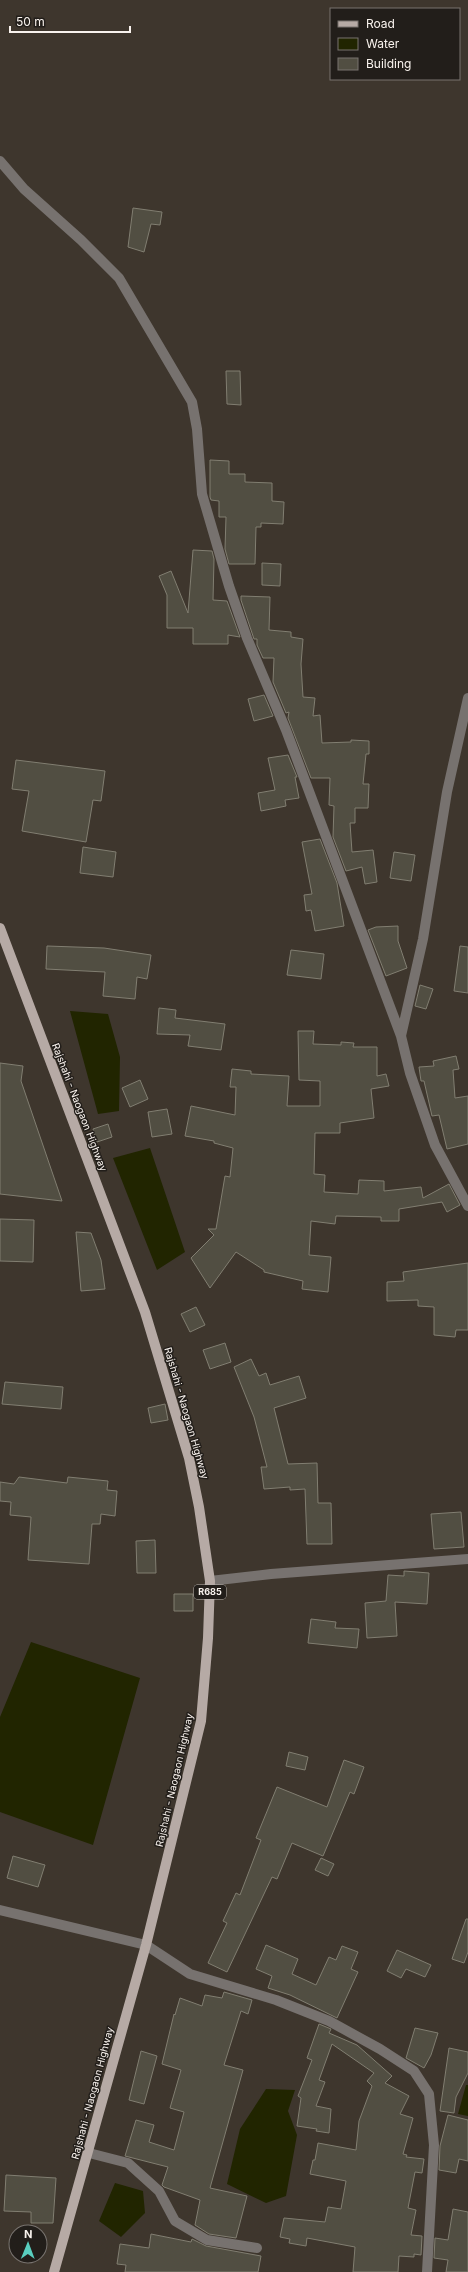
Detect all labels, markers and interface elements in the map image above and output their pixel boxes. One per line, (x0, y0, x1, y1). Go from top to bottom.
scale bar (10, 8, 130, 34)
legend (330, 8, 460, 80)
text: 50 m (16, 14, 45, 29)
text: Road (366, 16, 395, 31)
text: Water (366, 36, 400, 51)
text: Building (366, 56, 411, 71)
street label: Rajshahi - Naogaon Highway (50, 1041, 110, 1173)
street label: Rajshahi - Naogaon Highway (162, 1346, 212, 1481)
road number: R685 (194, 1585, 226, 1599)
street label: Rajshahi - Naogaon Highway (153, 1712, 195, 1848)
street label: Rajshahi - Naogaon Highway (69, 2025, 116, 2161)
north arrow (8, 2224, 48, 2264)
text: N (24, 2227, 32, 2241)

